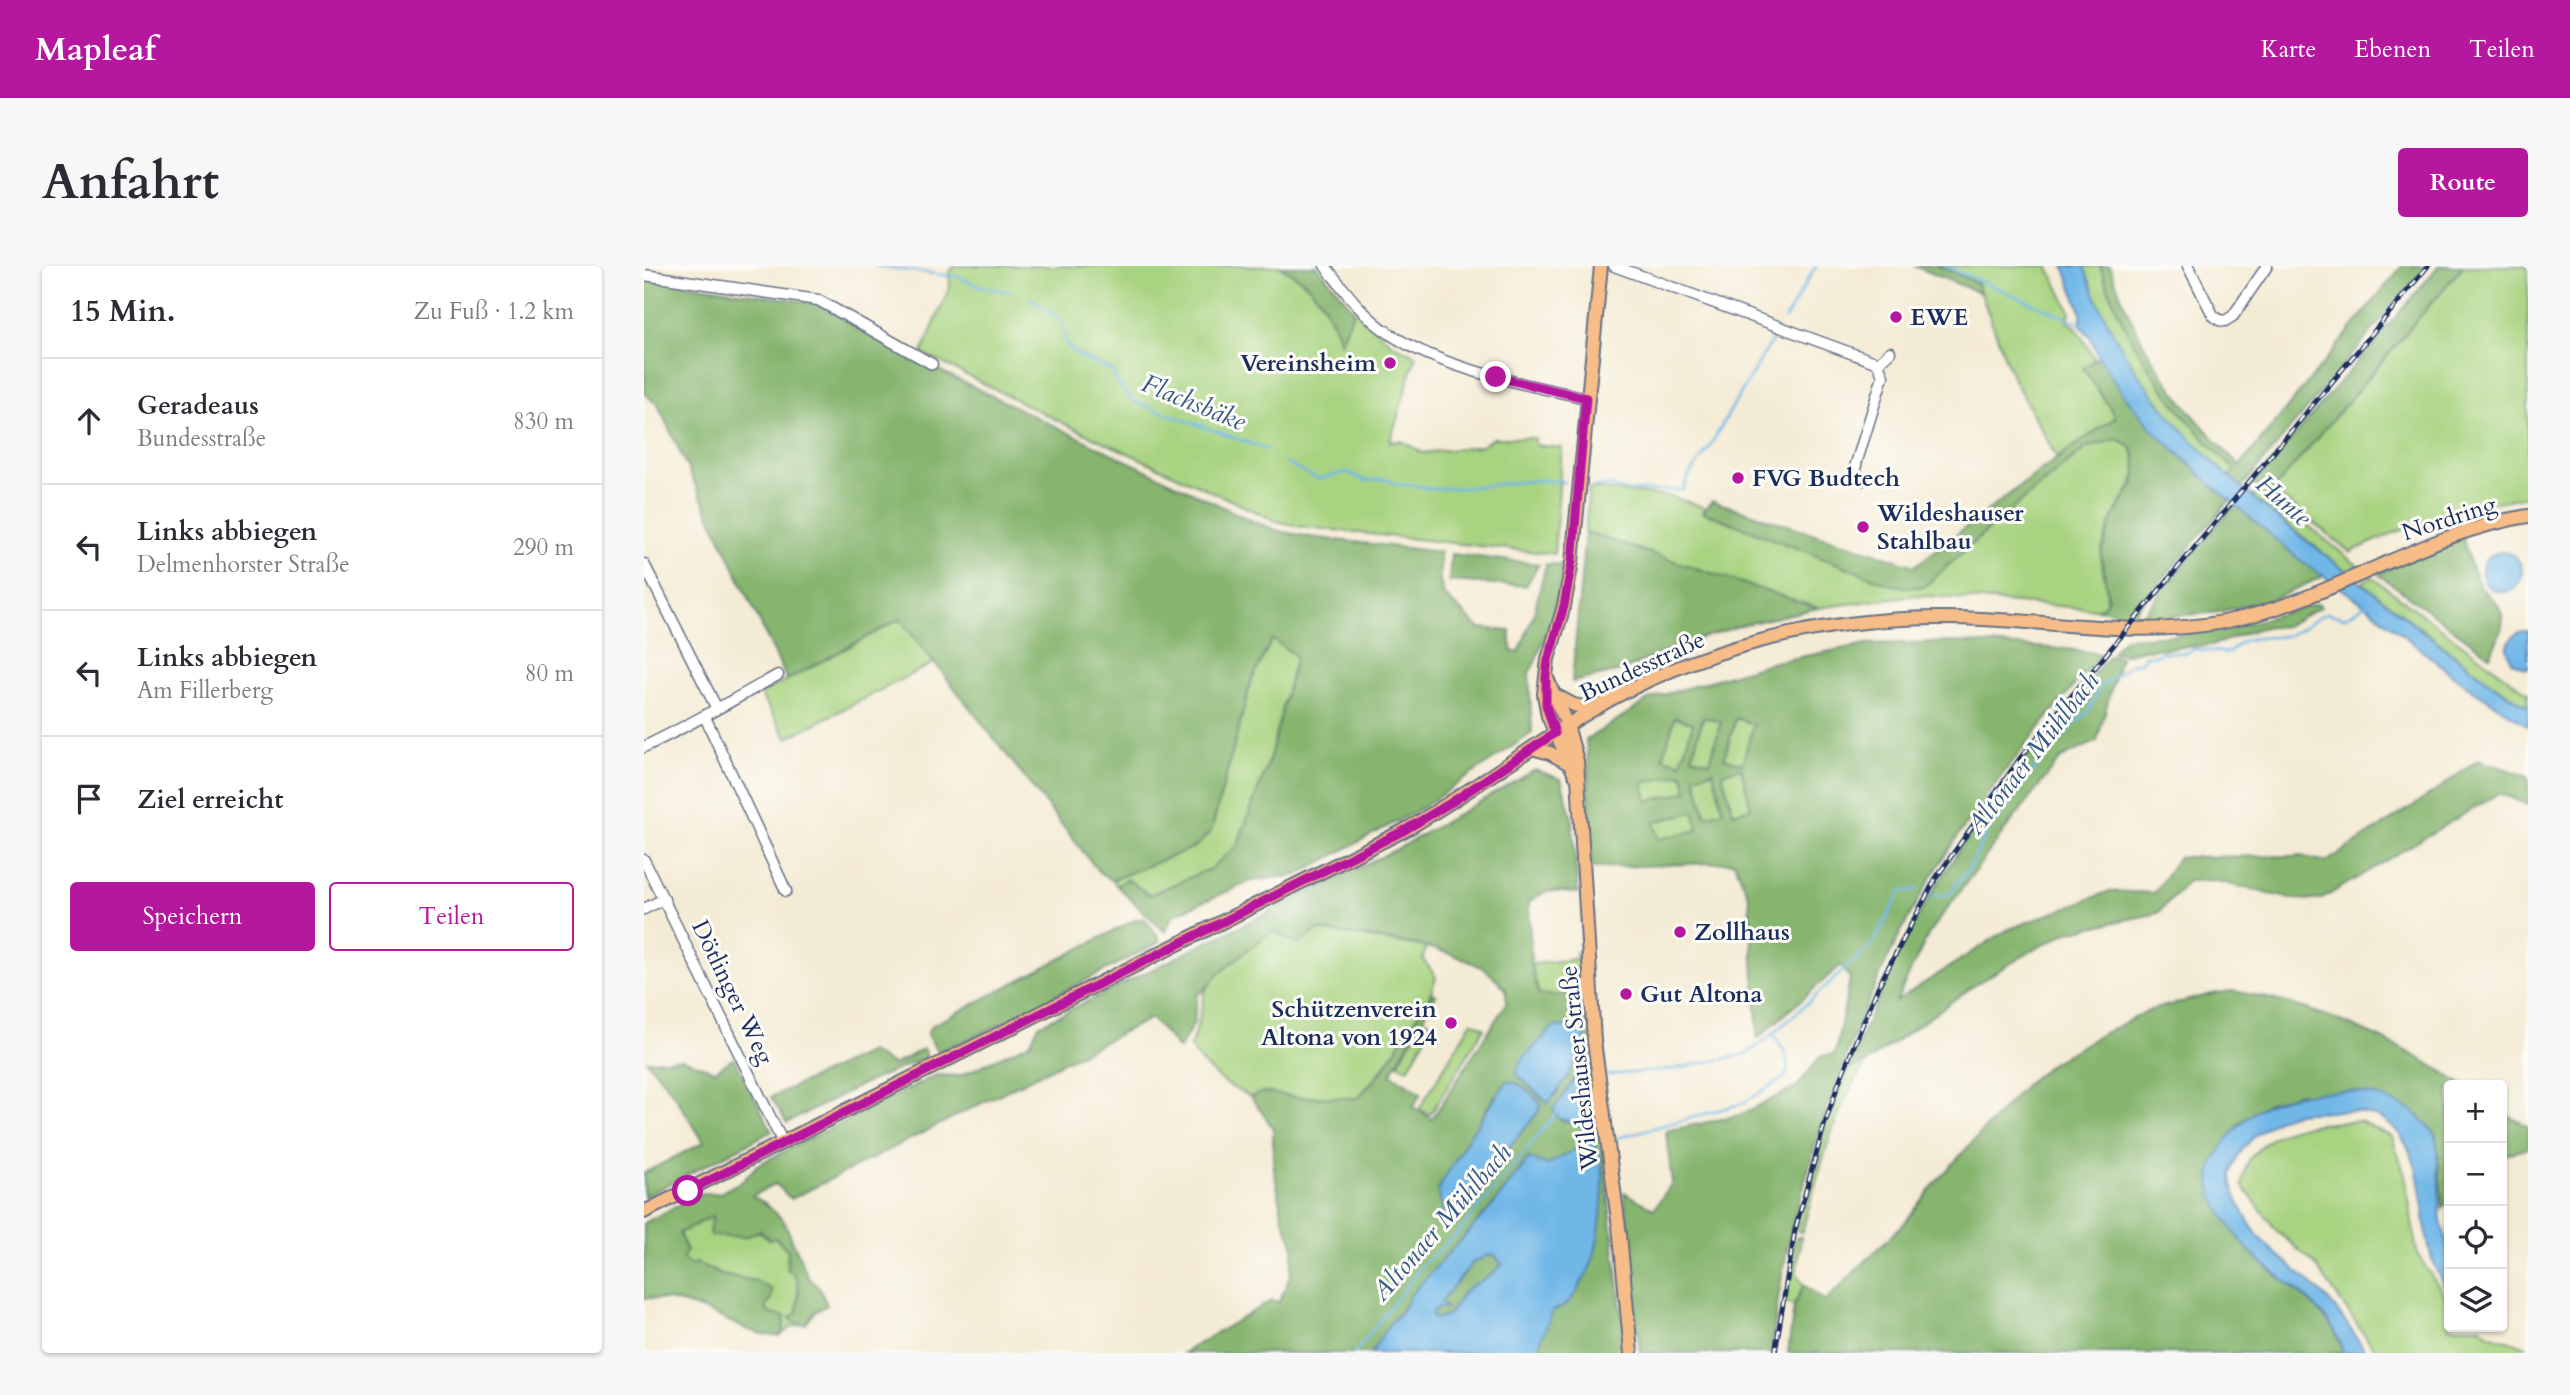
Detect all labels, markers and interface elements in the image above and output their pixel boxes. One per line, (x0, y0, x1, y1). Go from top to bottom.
text: Mapleaf (35, 27, 156, 72)
text: Karte (2261, 33, 2316, 66)
text: Ebenen (2354, 33, 2431, 66)
text: Teilen (2469, 33, 2535, 66)
button: Route (2398, 148, 2528, 217)
text: Anfahrt (42, 149, 219, 216)
text: 15 Min. (70, 291, 175, 332)
text: Zu Fuß · 1.2 km (414, 296, 574, 327)
place label: EWE (1910, 301, 1968, 334)
marker: EWE (1888, 309, 1904, 325)
place label: Vereinsheim (1240, 347, 1377, 380)
marker: Vereinsheim (1382, 355, 1398, 371)
route end (1480, 361, 1511, 392)
water label: Flachsbäke (1137, 366, 1252, 440)
text: Geradeaus (137, 388, 259, 423)
icon: ahead (70, 402, 108, 440)
text: 830 m (513, 406, 574, 437)
text: Bundesstraße (137, 423, 266, 454)
place label: FVG Budtech (1752, 462, 1900, 495)
water label: Hunte (2248, 467, 2320, 535)
marker: FVG Budtech (1730, 470, 1746, 486)
street label: Nordring (2398, 488, 2501, 549)
place label: Wildeshauser Stahlbau (1876, 497, 2024, 558)
text: Links abbiegen (137, 514, 317, 549)
marker: Wildeshauser Stahlbau (1855, 519, 1871, 535)
icon: left (70, 528, 108, 566)
text: 290 m (513, 532, 574, 563)
text: Delmenhorster Straße (137, 549, 350, 580)
street label: Bundesstraße (1574, 623, 1710, 710)
text: Links abbiegen (137, 640, 317, 675)
icon: left (70, 654, 108, 692)
text: 80 m (525, 658, 574, 689)
water label: Altonaer Mühlbach (1957, 664, 2107, 843)
text: Am Fillerberg (137, 675, 273, 706)
icon: arrive (70, 780, 108, 818)
text: Ziel erreicht (137, 782, 283, 817)
button: Speichern (70, 882, 315, 951)
button: Teilen (329, 882, 574, 951)
street label: Dötlinger Weg (683, 914, 782, 1070)
place label: Zollhaus (1694, 916, 1790, 949)
marker: Zollhaus (1672, 924, 1688, 940)
street label: Wildeshauser Straße (1552, 964, 1607, 1173)
place label: Gut Altona (1640, 978, 1762, 1011)
marker: Gut Altona (1618, 986, 1634, 1002)
place label: Schützenverein Altona von 1924 (1261, 993, 1438, 1054)
marker: Schützenverein Altona von 1924 (1443, 1015, 1459, 1031)
map controls (2444, 1080, 2507, 1332)
button: + (2444, 1080, 2507, 1143)
water label: Altonaer Mühlbach (1363, 1136, 1520, 1309)
button: − (2444, 1143, 2507, 1206)
route start (672, 1175, 703, 1206)
button: locate (2444, 1206, 2507, 1269)
button: layers (2444, 1269, 2507, 1332)

